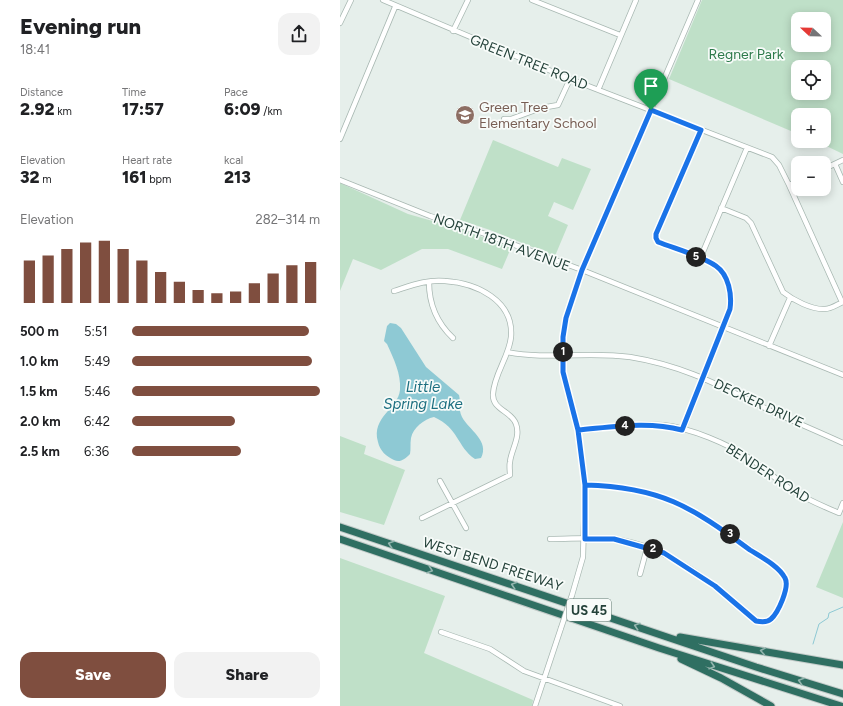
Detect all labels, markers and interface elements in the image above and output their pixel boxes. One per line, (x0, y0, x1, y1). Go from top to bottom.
north arrow (791, 12, 831, 52)
map controls (791, 12, 831, 196)
text: Evening run (20, 13, 141, 40)
button: share (278, 13, 320, 55)
street label: GREEN TREE ROAD (467, 31, 590, 94)
text: 18:41 (20, 42, 50, 57)
park label: Regner Park (709, 46, 784, 63)
button: locate (791, 60, 831, 100)
pin (634, 69, 668, 110)
icon: arrive (640, 75, 662, 97)
text: Distance (20, 86, 63, 99)
text: Time (122, 86, 146, 99)
text: Pace (224, 86, 248, 99)
text: 2.92 (20, 99, 55, 119)
text: 17:57 (122, 99, 164, 119)
text: 6:09 (224, 99, 261, 119)
place label: Green Tree Elementary School (479, 99, 597, 132)
school or university icon: Green Tree Elementary School (454, 104, 476, 126)
text: km (55, 105, 72, 118)
text: /km (261, 105, 282, 118)
button: + (791, 108, 831, 148)
text: Elevation (20, 154, 65, 167)
text: Heart rate (122, 154, 172, 167)
text: kcal (224, 154, 243, 167)
button: − (791, 156, 831, 196)
text: 32 (20, 167, 40, 187)
text: 161 (122, 167, 146, 187)
text: 213 (224, 167, 251, 187)
text: m (40, 173, 52, 186)
text: bpm (146, 173, 171, 186)
street label: NORTH 18TH AVENUE (431, 210, 572, 275)
text: Elevation (20, 212, 73, 227)
text: 282–314 m (256, 212, 320, 227)
pin: 5 (686, 247, 706, 267)
text: 5 (693, 250, 699, 263)
text: 500 m (20, 324, 59, 339)
text: 5:51 (84, 324, 108, 339)
pin: 1 (553, 342, 573, 362)
text: 1 (561, 345, 565, 358)
text: 1.0 km (20, 354, 59, 369)
text: 5:49 (84, 354, 110, 369)
street label: DECKER DRIVE (711, 375, 806, 432)
water label: Little Spring Lake (383, 378, 463, 413)
text: 1.5 km (20, 384, 58, 399)
text: 5:46 (84, 384, 110, 399)
text: 2.0 km (20, 414, 61, 429)
text: 6:42 (84, 414, 110, 429)
pin: 4 (615, 416, 635, 436)
text: 4 (622, 419, 628, 432)
street label: BENDER ROAD (723, 440, 813, 507)
text: 2.5 km (20, 444, 60, 459)
text: 6:36 (84, 444, 109, 459)
pin: 3 (720, 524, 740, 544)
text: 3 (727, 527, 733, 540)
street label: WEST BEND FREEWAY (421, 534, 565, 595)
pin: 2 (643, 539, 663, 559)
one-way arrow (388, 540, 395, 549)
text: 2 (650, 542, 656, 555)
one-way arrow (426, 565, 433, 574)
one-way arrow (511, 581, 518, 590)
road number: US 45 (567, 599, 611, 621)
one-way arrow (634, 623, 641, 631)
one-way arrow (760, 648, 766, 656)
button: Save (20, 652, 166, 698)
button: Share (174, 652, 320, 698)
one-way arrow (709, 661, 716, 669)
one-way arrow (797, 677, 804, 686)

